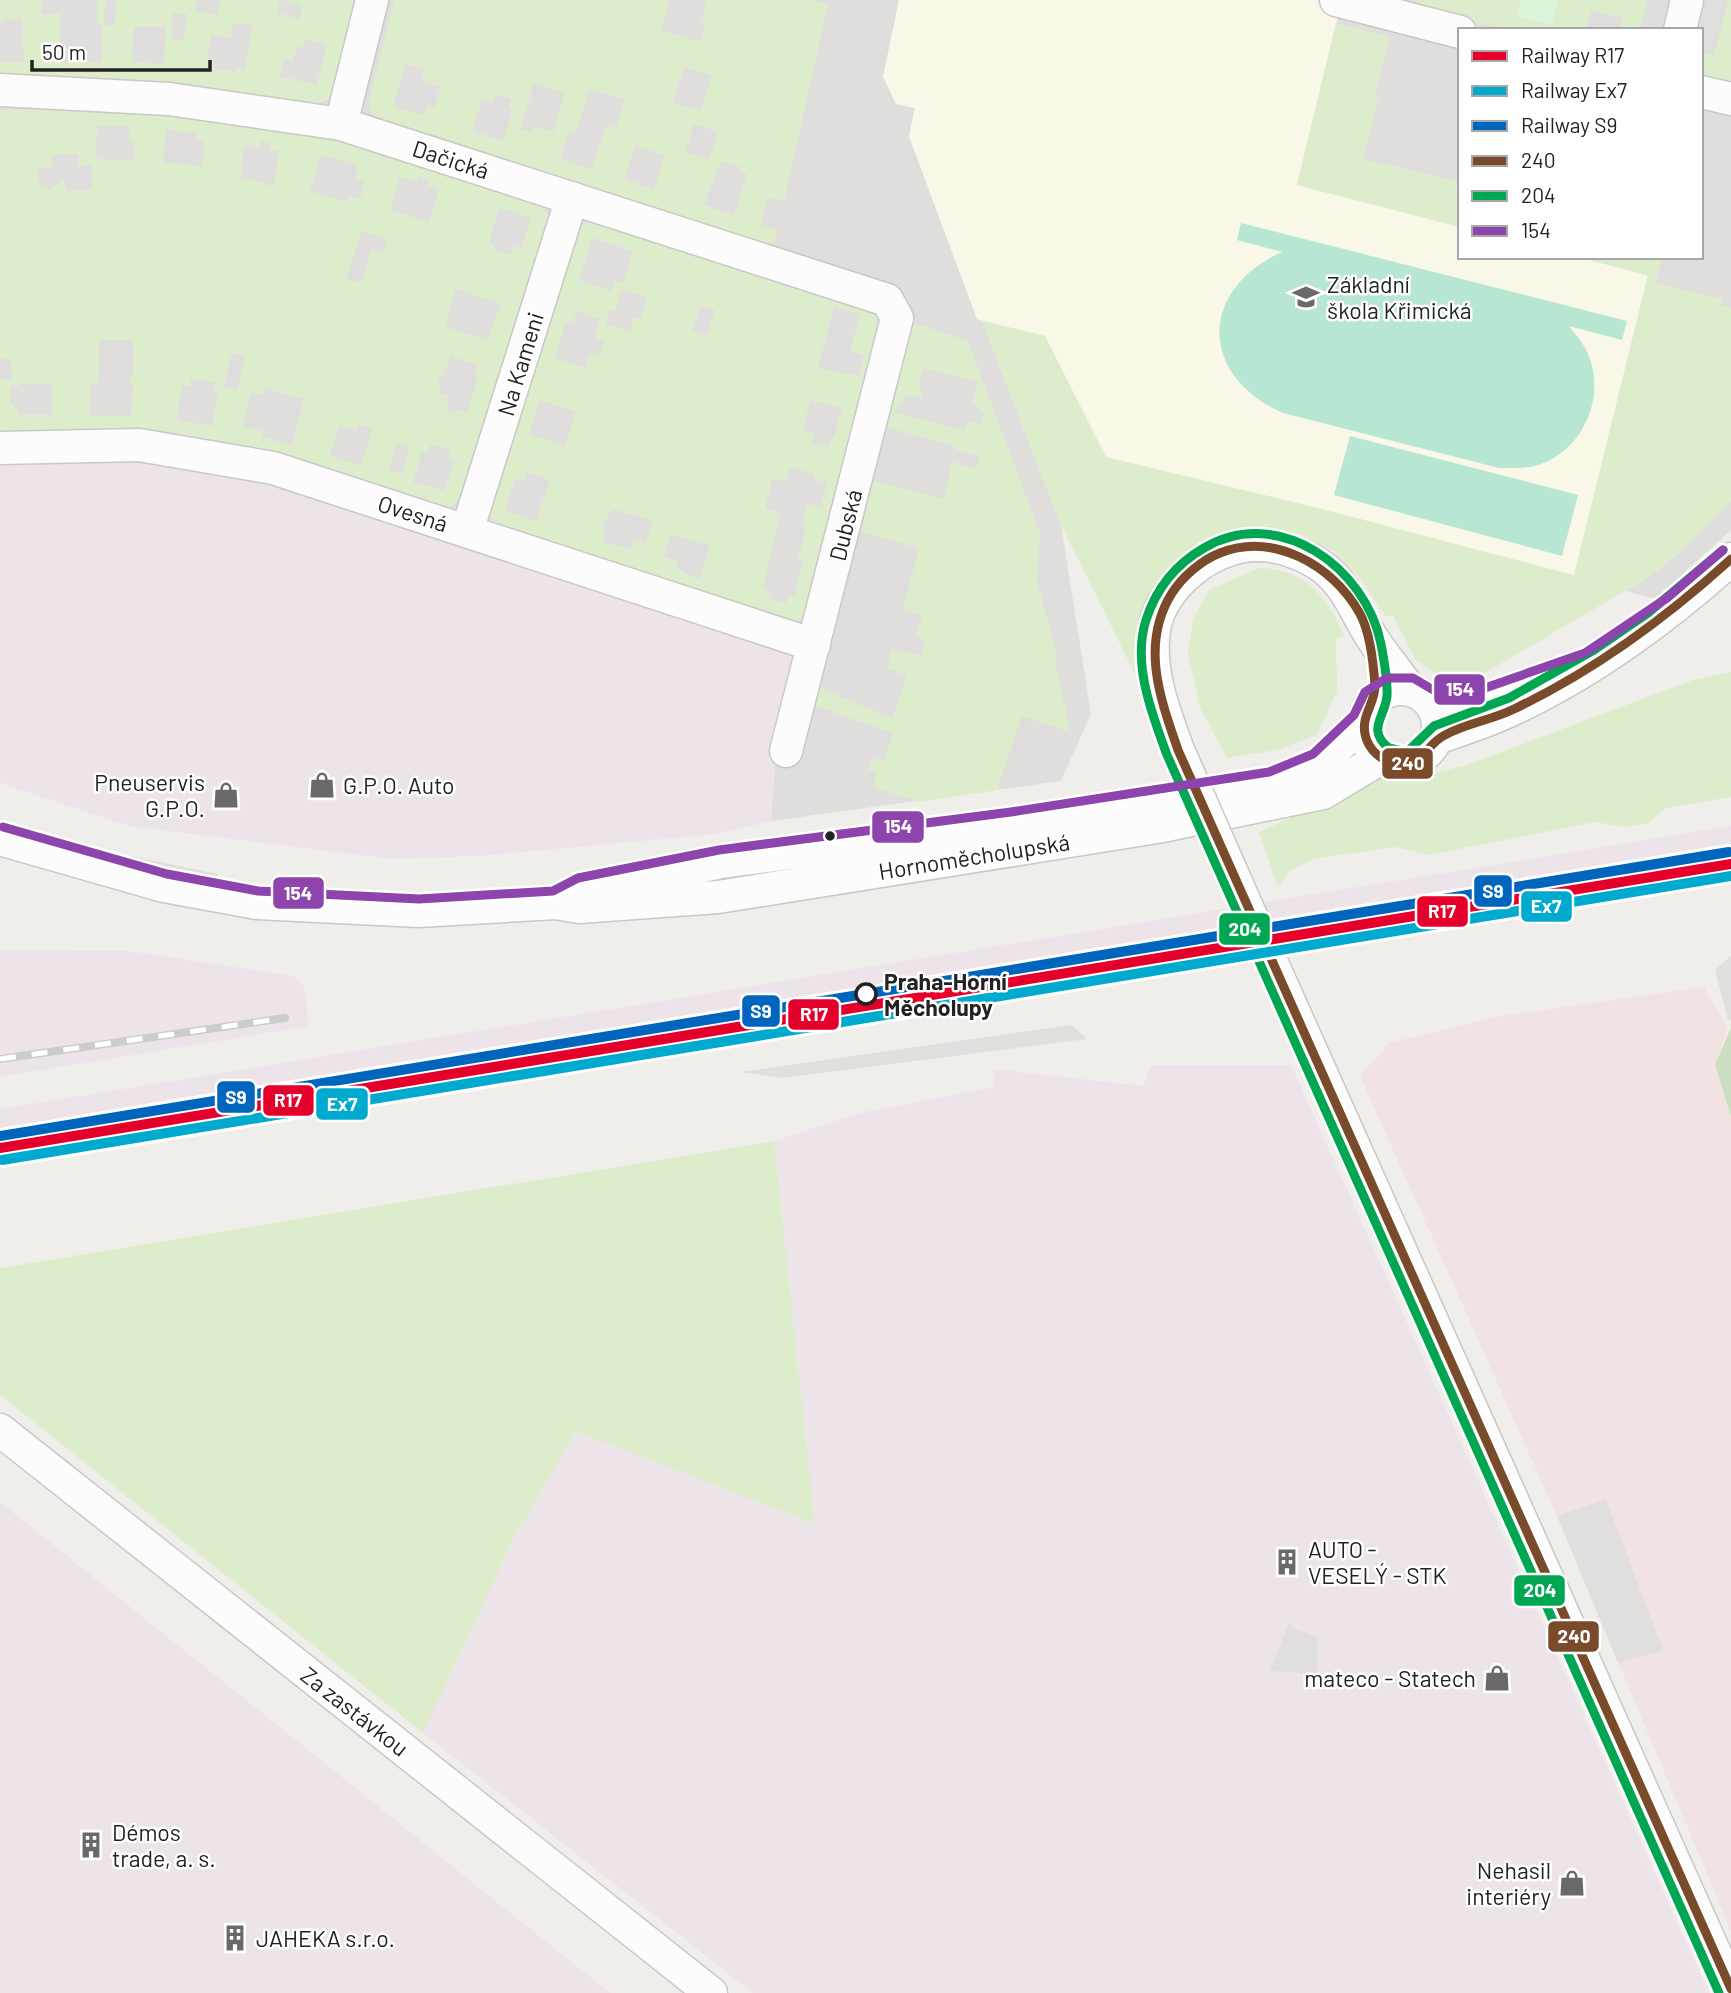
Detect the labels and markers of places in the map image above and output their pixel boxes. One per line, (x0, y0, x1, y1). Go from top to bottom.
place label: Základní škola Křimická (1327, 270, 1472, 324)
school or university icon: Základní škola Křimická (1291, 282, 1321, 312)
place label: Pneuservis G.P.O. (94, 768, 205, 822)
shop icon: G.P.O. Auto (307, 770, 337, 800)
place label: G.P.O. Auto (343, 771, 455, 799)
shop icon: Pneuservis G.P.O. (211, 780, 241, 810)
unlabelled marker (823, 829, 837, 843)
place label: Praha-Horní Měcholupy (884, 967, 1007, 1021)
marker: Praha-Horní Měcholupy (855, 983, 877, 1005)
place label: AUTO - VESELÝ - STK (1308, 1535, 1446, 1589)
building icon: AUTO - VESELÝ - STK (1272, 1547, 1302, 1577)
shop icon: mateco - Statech (1482, 1663, 1512, 1693)
place label: mateco - Statech (1304, 1664, 1476, 1692)
place label: Démos trade, a. s. (112, 1818, 216, 1872)
building icon: Démos trade, a. s. (76, 1830, 106, 1860)
place label: Nehasil interiéry (1466, 1856, 1551, 1910)
shop icon: Nehasil interiéry (1557, 1868, 1587, 1898)
building icon: JAHEKA s.r.o. (220, 1923, 250, 1953)
place label: JAHEKA s.r.o. (256, 1924, 395, 1952)

